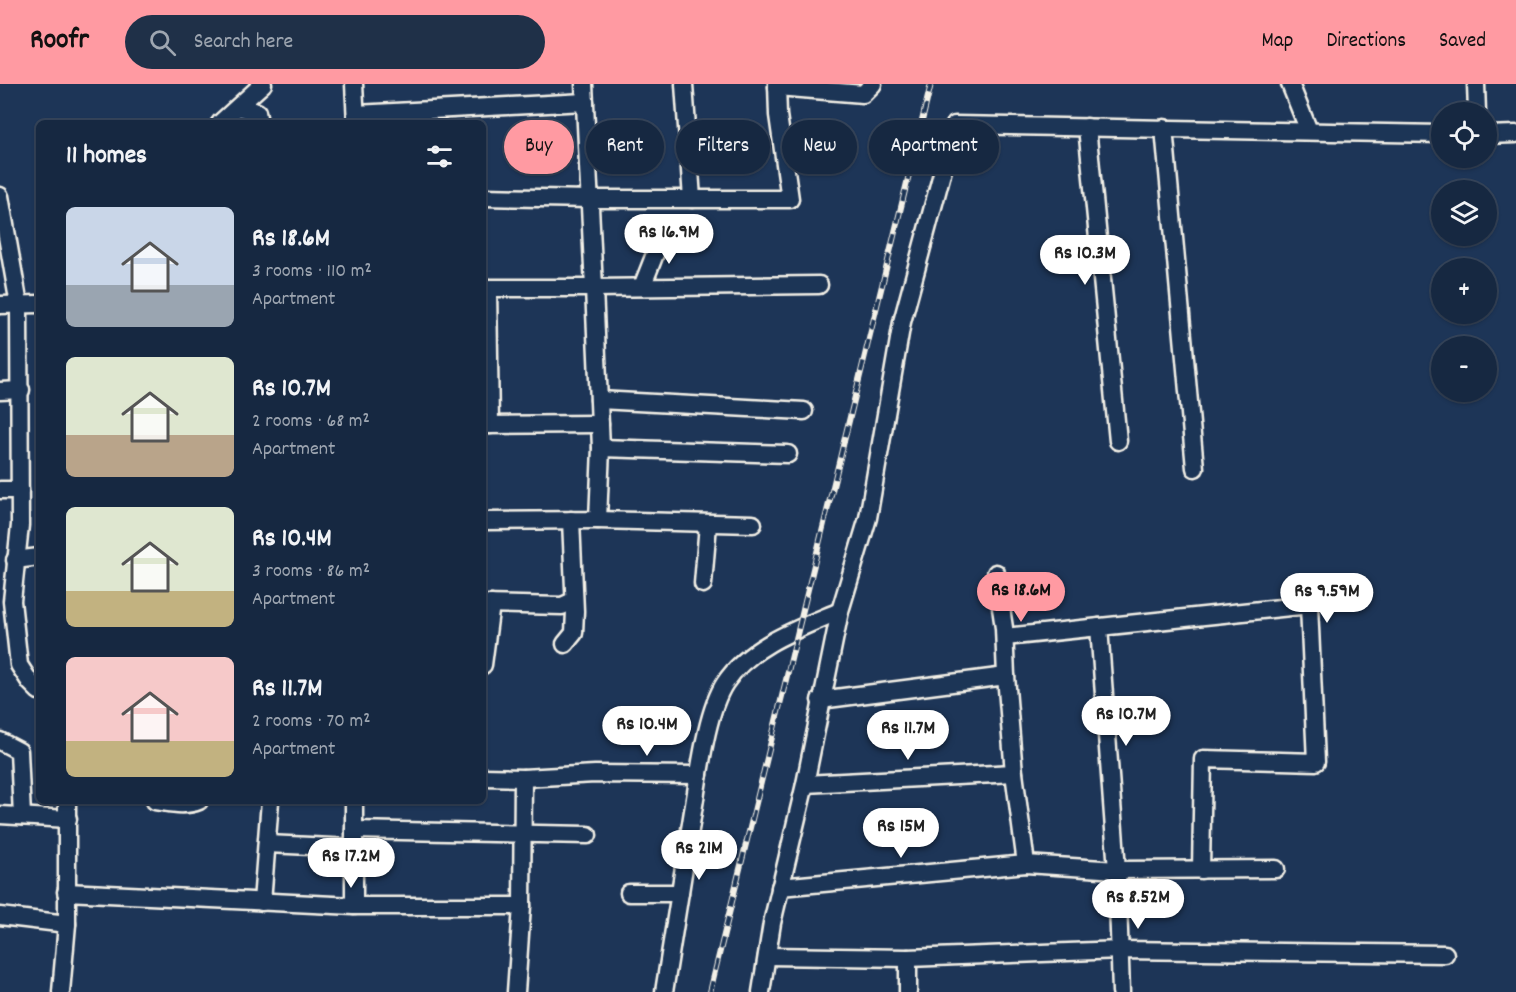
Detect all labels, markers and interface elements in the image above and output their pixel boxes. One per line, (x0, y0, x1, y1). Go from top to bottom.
search box (125, 15, 545, 69)
text: Roofr (30, 22, 89, 62)
icon: search (146, 26, 179, 59)
text: Search here (194, 27, 293, 58)
text: Map (1262, 27, 1293, 57)
text: Directions (1326, 27, 1406, 57)
text: Saved (1439, 27, 1486, 57)
map controls (1431, 102, 1497, 402)
button: locate (1431, 102, 1497, 168)
chip: Buy (504, 120, 574, 174)
chip: Rent (586, 120, 664, 174)
chip: Filters (676, 120, 770, 174)
chip: New (782, 120, 857, 174)
chip: Apartment (869, 120, 999, 174)
text: 11 homes (66, 138, 147, 175)
icon: filters (423, 140, 456, 173)
button: layers (1431, 180, 1497, 246)
pin: Rs 16.9M (607, 214, 731, 265)
text: Rs 16.9M (638, 219, 700, 247)
text: Rs 18.6M (252, 221, 330, 258)
icon: home (114, 231, 186, 303)
pin: Rs 10.3M (1023, 235, 1147, 286)
text: Rs 10.3M (1054, 240, 1116, 268)
text: 3 rooms · 110 m² (252, 258, 372, 286)
button: + (1431, 258, 1497, 324)
text: Apartment (252, 286, 335, 314)
button: − (1431, 336, 1497, 402)
text: Rs 10.7M (252, 371, 331, 408)
icon: home (114, 381, 186, 453)
text: 2 rooms · 68 m² (252, 408, 370, 436)
text: Apartment (252, 436, 335, 464)
text: Rs 10.4M (252, 521, 332, 558)
icon: home (114, 531, 186, 603)
text: 3 rooms · 86 m² (252, 558, 370, 586)
pin: Rs 18.6M (959, 572, 1083, 623)
pin: Rs 9.59M (1265, 573, 1389, 624)
text: Rs 18.6M (991, 577, 1051, 605)
text: Rs 9.59M (1294, 578, 1360, 606)
text: Apartment (252, 586, 335, 614)
text: Rs 11.7M (252, 671, 322, 708)
icon: home (114, 681, 186, 753)
pin: Rs 10.7M (1064, 696, 1188, 747)
text: Rs 10.7M (1096, 701, 1156, 729)
pin: Rs 10.4M (585, 706, 709, 757)
text: 2 rooms · 70 m² (252, 708, 371, 736)
pin: Rs 11.7M (846, 710, 970, 761)
text: Rs 10.4M (616, 711, 678, 739)
text: Rs 11.7M (881, 715, 935, 743)
text: Apartment (252, 736, 335, 764)
pin: Rs 15M (852, 808, 950, 859)
text: Rs 15M (877, 813, 925, 841)
pin: Rs 21M (650, 830, 748, 881)
text: Rs 21M (675, 835, 723, 863)
pin: Rs 17.2M (289, 838, 413, 889)
text: Rs 17.2M (322, 843, 380, 871)
pin: Rs 8.52M (1076, 879, 1200, 930)
text: Rs 8.52M (1106, 884, 1170, 912)

